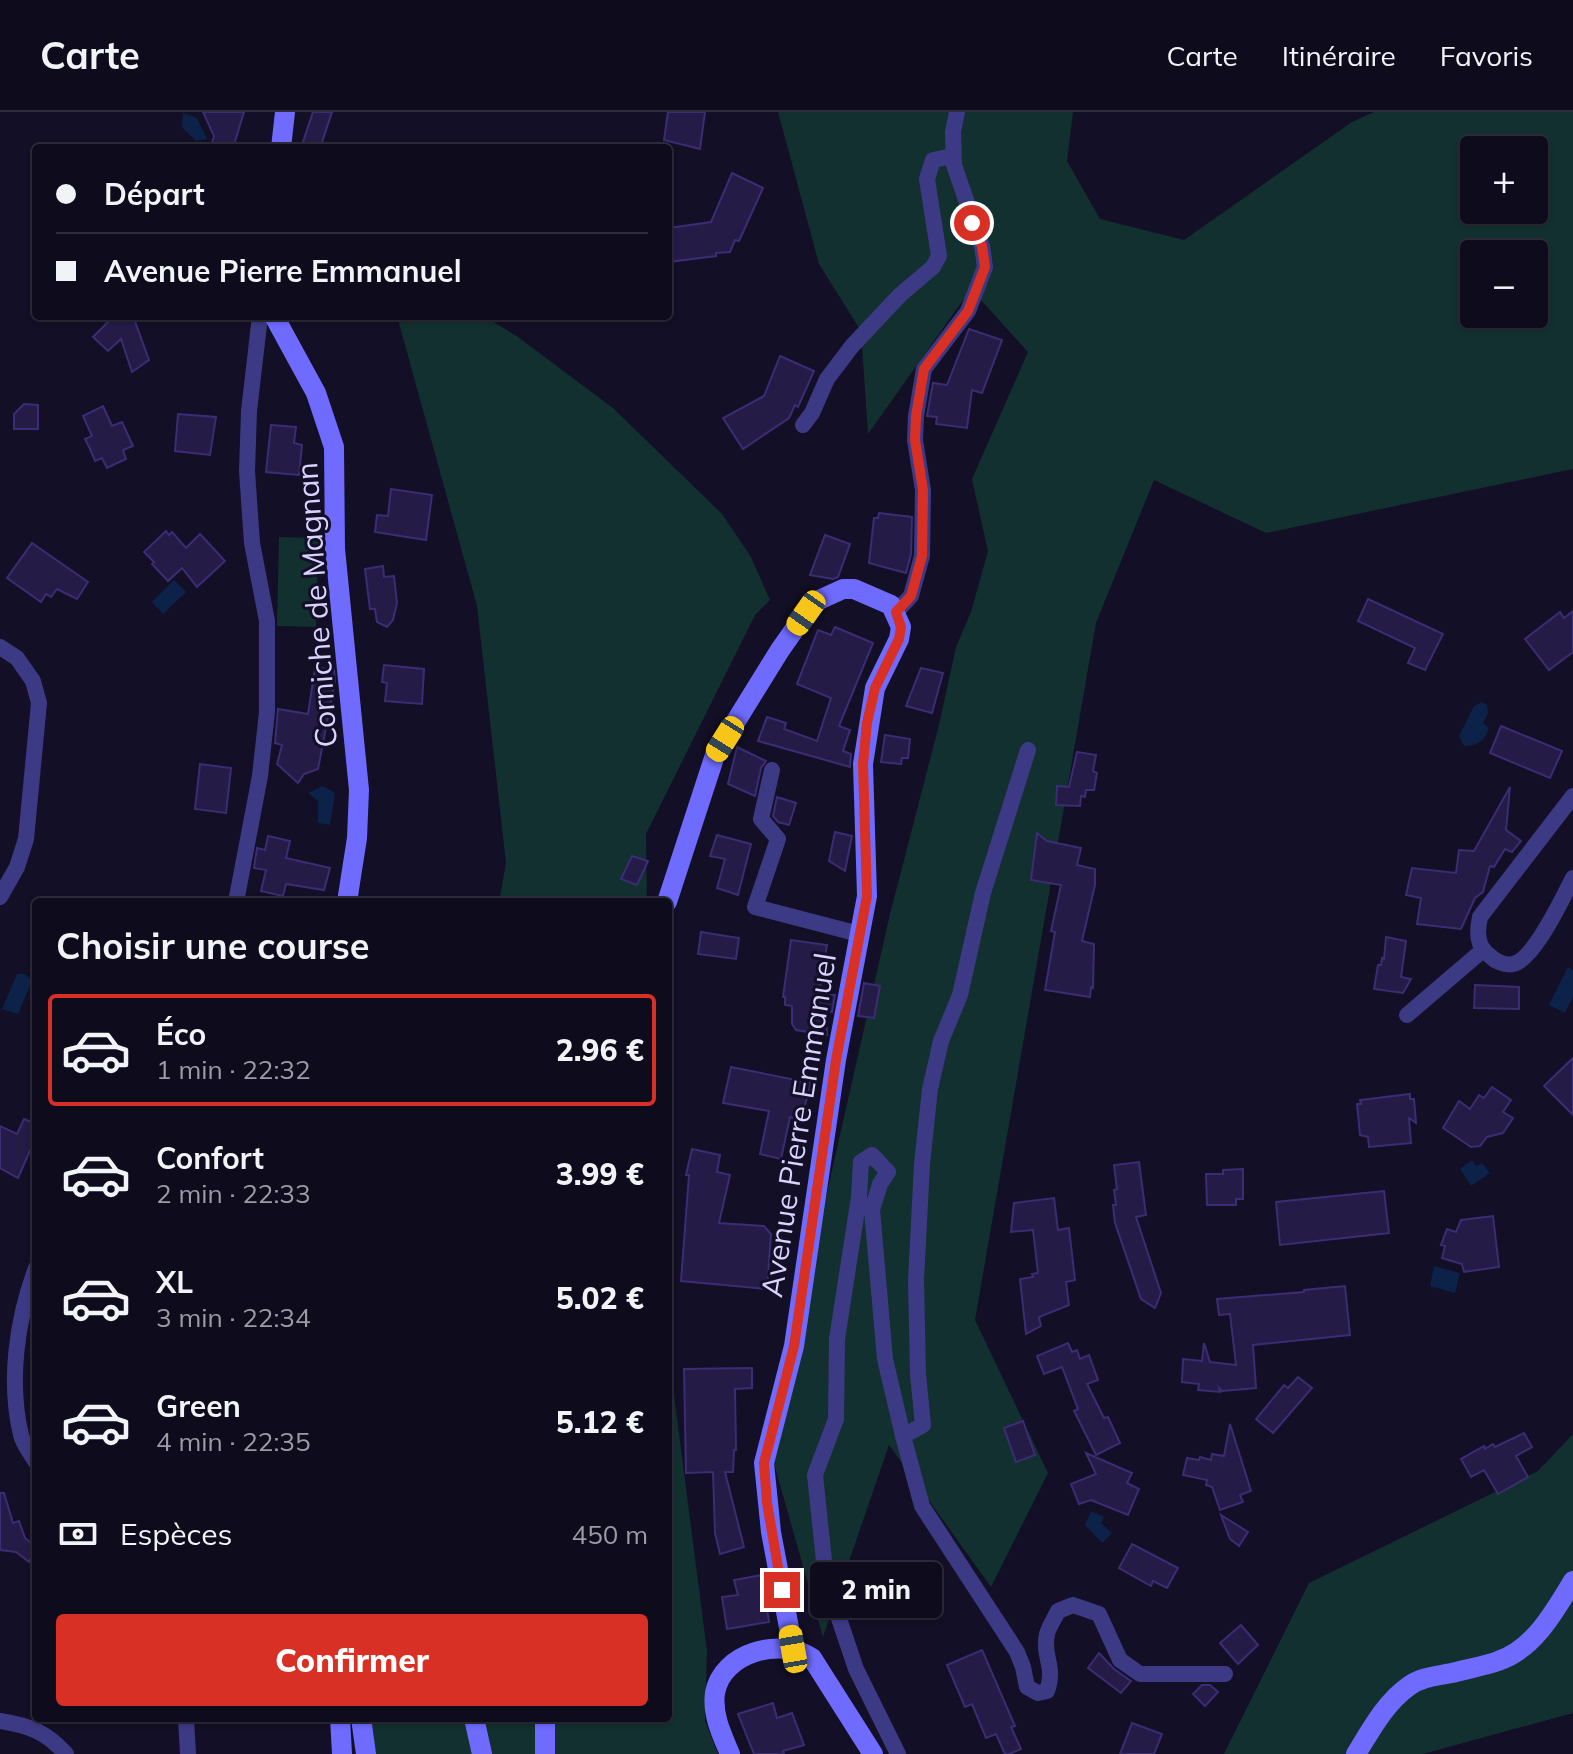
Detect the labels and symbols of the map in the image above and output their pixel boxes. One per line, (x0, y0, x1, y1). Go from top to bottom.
route start (954, 205, 990, 241)
street label: Corniche de Magnan (287, 461, 345, 749)
car (782, 586, 830, 640)
car (702, 712, 748, 766)
street label: Avenue Pierre Emmanuel (752, 950, 844, 1300)
callout: 2 min (810, 1562, 942, 1618)
route end (764, 1572, 800, 1608)
car (777, 1623, 809, 1675)

